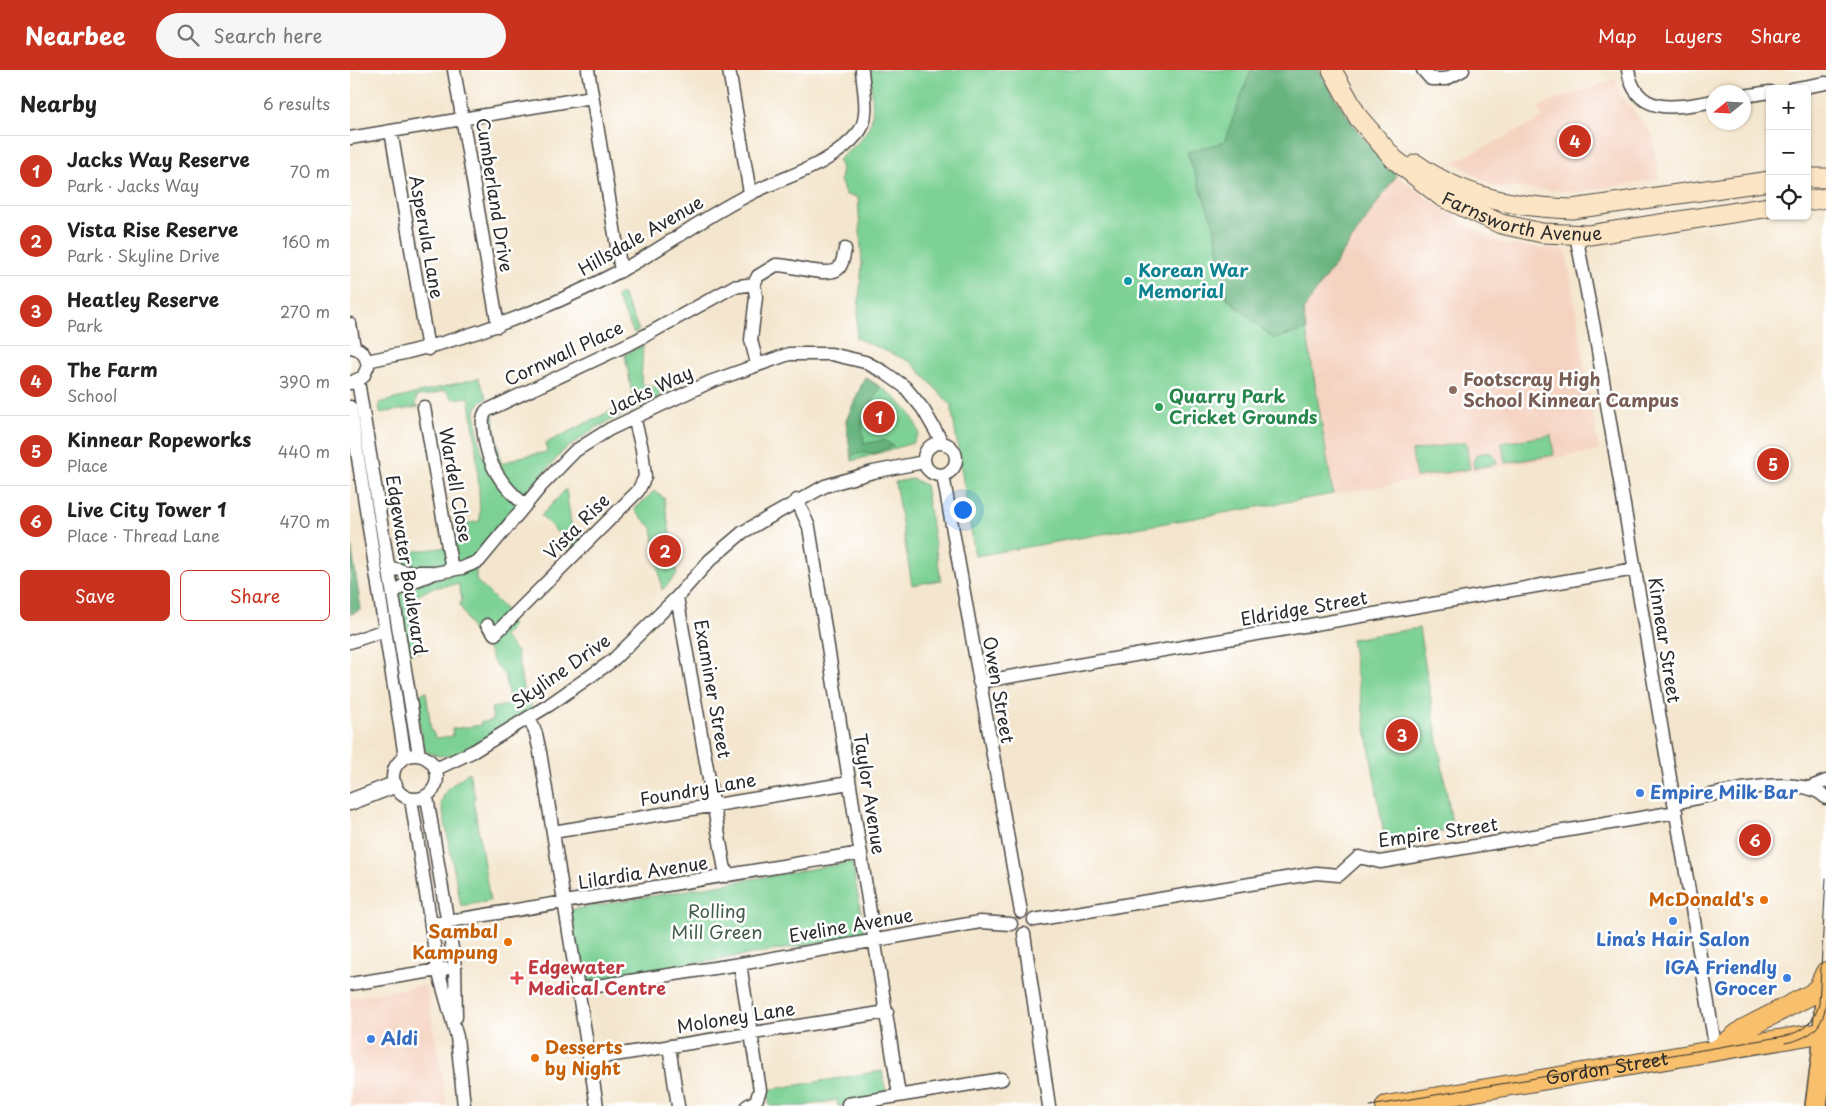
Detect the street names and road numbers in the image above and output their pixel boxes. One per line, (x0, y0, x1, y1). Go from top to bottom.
street label: Cumberland Drive (470, 116, 521, 274)
street label: Asperula Lane (403, 173, 452, 301)
street label: Farnsworth Avenue (1438, 184, 1604, 247)
street label: Hillsdale Avenue (572, 188, 708, 282)
street label: Cornwall Place (499, 313, 627, 392)
street label: Jacks Way (602, 358, 697, 421)
street label: Wardell Close (433, 425, 480, 544)
street label: Edgewater Boulevard (380, 473, 435, 657)
street label: Vista Rise (537, 487, 615, 565)
street label: Kinnear Street (1642, 575, 1689, 705)
street label: Eldridge Street (1238, 583, 1369, 632)
street label: Examiner Street (688, 617, 739, 760)
street label: Skyline Drive (505, 626, 615, 715)
street label: Owen Street (977, 634, 1022, 745)
street label: Taylor Avenue (848, 731, 893, 856)
street label: Foundry Lane (637, 765, 758, 812)
street label: Empire Street (1376, 810, 1499, 853)
street label: Lilardia Avenue (576, 848, 710, 895)
street label: Eveline Avenue (787, 900, 915, 949)
street label: Moloney Lane (675, 994, 797, 1039)
street label: Gordon Street (1543, 1044, 1670, 1091)

